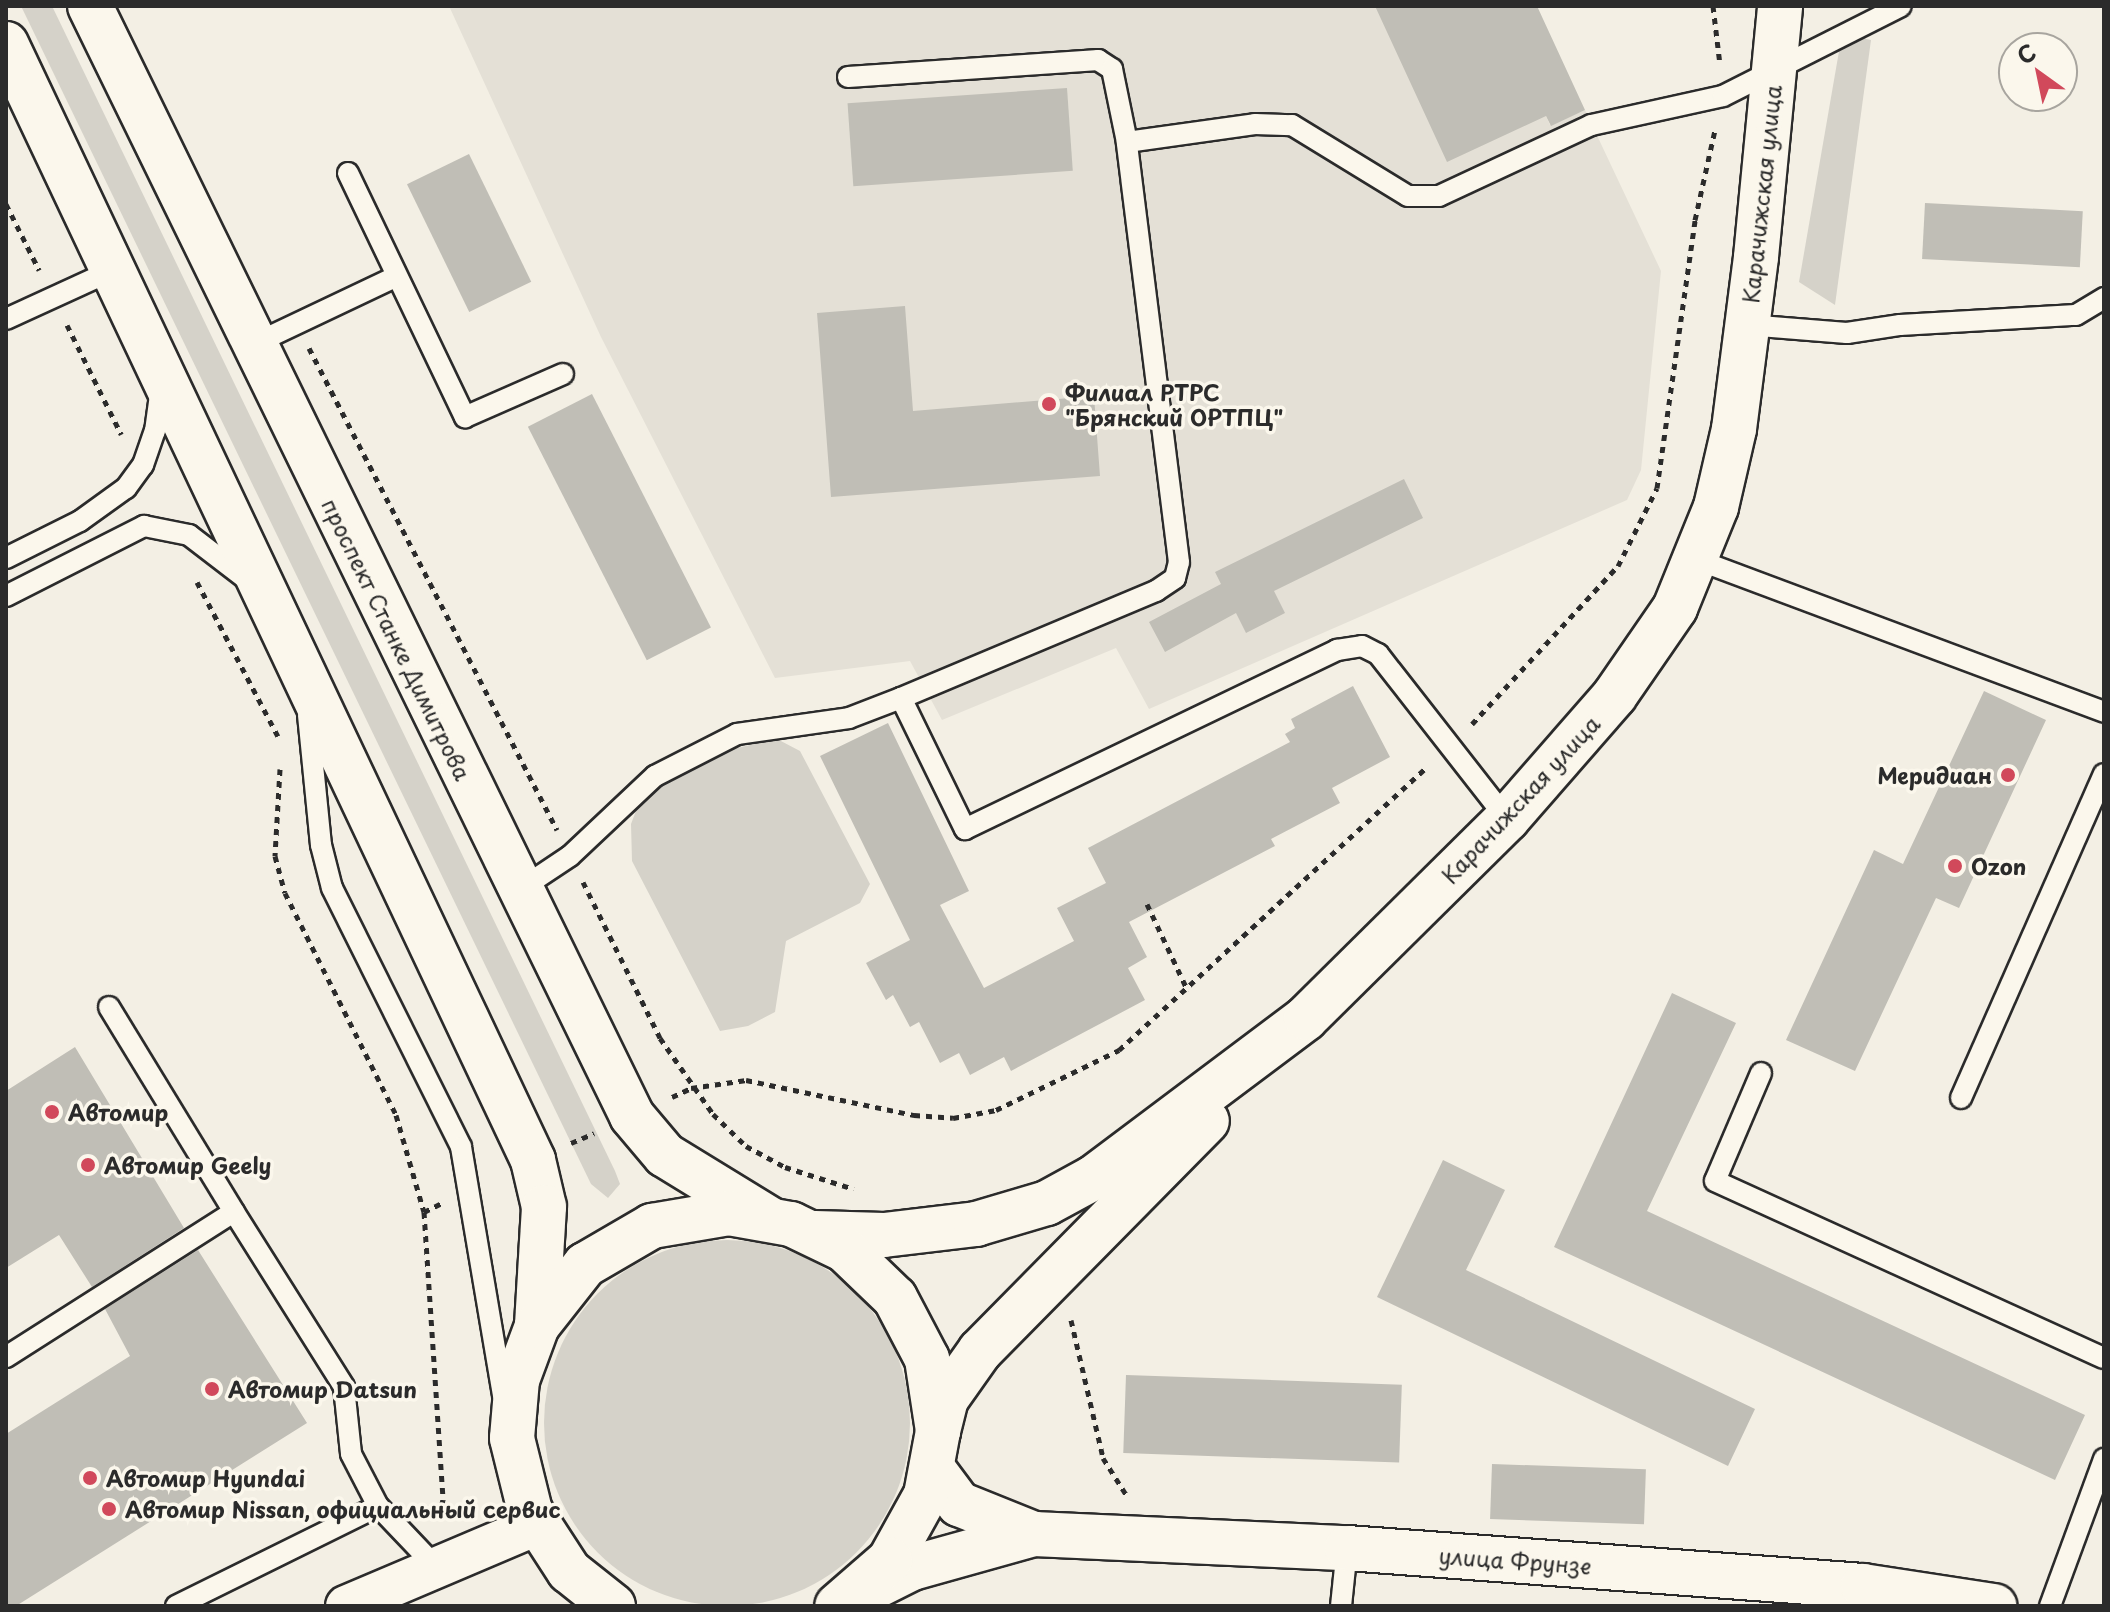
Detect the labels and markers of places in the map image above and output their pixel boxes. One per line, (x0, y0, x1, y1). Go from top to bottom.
place label: Филиал РТРС "Брянский ОРТПЦ" (1065, 378, 1284, 430)
marker: Филиал РТРС "Брянский ОРТПЦ" (1040, 395, 1058, 413)
place label: Меридиан (1877, 762, 1992, 788)
marker: Меридиан (1999, 766, 2017, 784)
place label: Ozon (1971, 853, 2026, 879)
marker: Ozon (1946, 857, 1964, 875)
place label: Автомир (68, 1099, 168, 1125)
marker: Автомир (43, 1103, 61, 1121)
place label: Автомир Geely (104, 1152, 272, 1178)
marker: Автомир Geely (79, 1156, 97, 1174)
place label: Автомир Datsun (228, 1376, 417, 1402)
marker: Автомир Datsun (203, 1380, 221, 1398)
place label: Автомир Hyundai (106, 1465, 305, 1491)
marker: Автомир Hyundai (81, 1469, 99, 1487)
place label: Автомир Nissan, официальный сервис (125, 1496, 561, 1522)
marker: Автомир Nissan, официальный сервис (100, 1500, 118, 1518)

